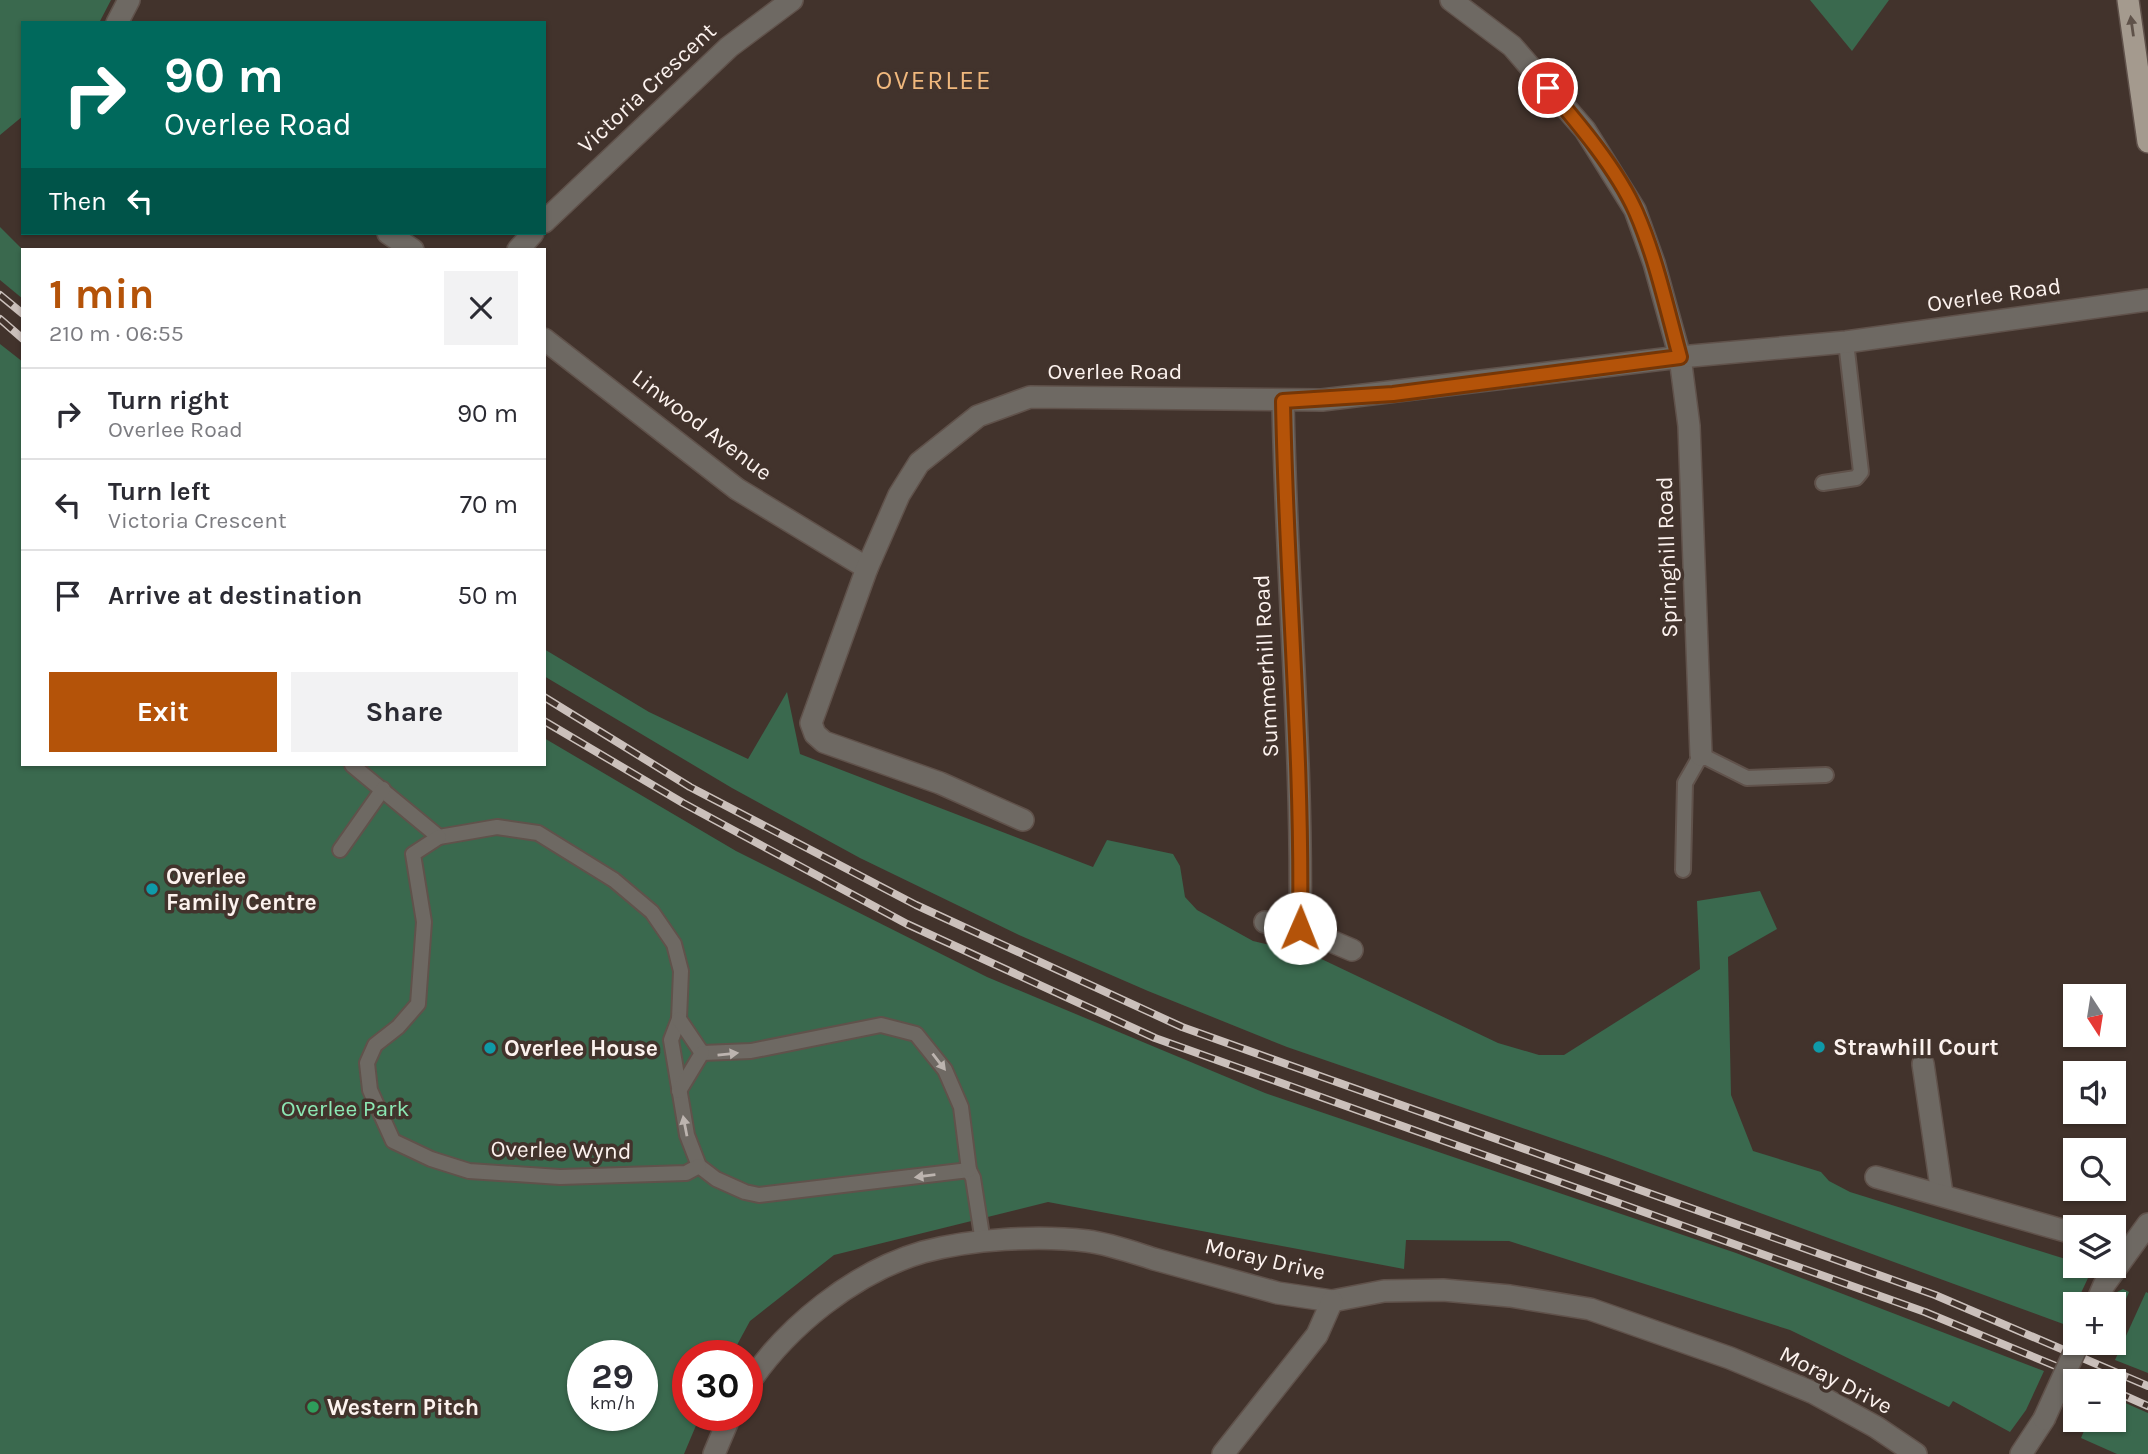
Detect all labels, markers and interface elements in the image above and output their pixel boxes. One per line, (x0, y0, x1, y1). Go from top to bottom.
one-way arrow (2126, 15, 2137, 37)
street label: Victoria Crescent (572, 17, 722, 159)
text: 90 m (164, 47, 284, 104)
icon: right (49, 49, 140, 140)
pin (1518, 58, 1578, 118)
district label: OVERLEE (875, 65, 993, 96)
icon: arrive (1529, 69, 1567, 107)
text: Overlee Road (164, 106, 352, 143)
icon: left (121, 182, 159, 220)
text: Then (49, 186, 107, 217)
text: 1 min (49, 269, 154, 319)
button: close (444, 271, 518, 345)
street label: Overlee Road (1925, 272, 2063, 318)
text: 210 m · 06:55 (49, 320, 184, 347)
street label: Overlee Road (1048, 358, 1183, 385)
street label: Linwood Avenue (627, 364, 777, 486)
text: Turn right (108, 385, 229, 416)
icon: right (49, 395, 87, 433)
text: 90 m (457, 398, 518, 429)
text: Overlee Road (108, 416, 243, 443)
text: Turn left (108, 476, 210, 507)
street label: Springhill Road (1651, 476, 1683, 638)
icon: left (49, 486, 87, 524)
text: 70 m (460, 489, 518, 520)
text: Victoria Crescent (108, 507, 287, 534)
street label: Summerhill Road (1248, 574, 1284, 758)
icon: arrive (49, 577, 87, 615)
text: Arrive at destination (108, 580, 362, 611)
text: 50 m (457, 580, 518, 611)
button: Exit (49, 672, 277, 752)
button: Share (291, 672, 518, 752)
place label: Overlee Family Centre (166, 863, 317, 916)
marker: Overlee Family Centre (144, 881, 160, 897)
position arrow (1263, 891, 1337, 965)
north arrow (2063, 984, 2126, 1046)
map controls (2063, 984, 2126, 1432)
place label: Strawhill Court (1833, 1034, 1998, 1061)
place label: Overlee House (504, 1035, 658, 1062)
marker: Strawhill Court (1811, 1039, 1827, 1055)
marker: Overlee House (482, 1040, 498, 1056)
one-way arrow (718, 1048, 740, 1059)
one-way arrow (931, 1053, 945, 1071)
button: sound (2063, 1061, 2126, 1124)
park label: Overlee Park (281, 1095, 409, 1122)
one-way arrow (680, 1115, 691, 1137)
street label: Overlee Wynd (490, 1135, 632, 1165)
button: search (2063, 1138, 2126, 1201)
one-way arrow (914, 1170, 936, 1181)
button: layers (2063, 1215, 2126, 1278)
street label: Moray Drive (1202, 1232, 1328, 1286)
button: + (2063, 1292, 2126, 1355)
speed limit sign: 30 (672, 1340, 763, 1431)
street label: Moray Drive (1775, 1340, 1897, 1420)
text: 29 (591, 1356, 634, 1397)
button: − (2063, 1369, 2126, 1432)
text: km/h (590, 1392, 635, 1414)
place label: Western Pitch (327, 1394, 479, 1421)
marker: Western Pitch (305, 1399, 321, 1415)

